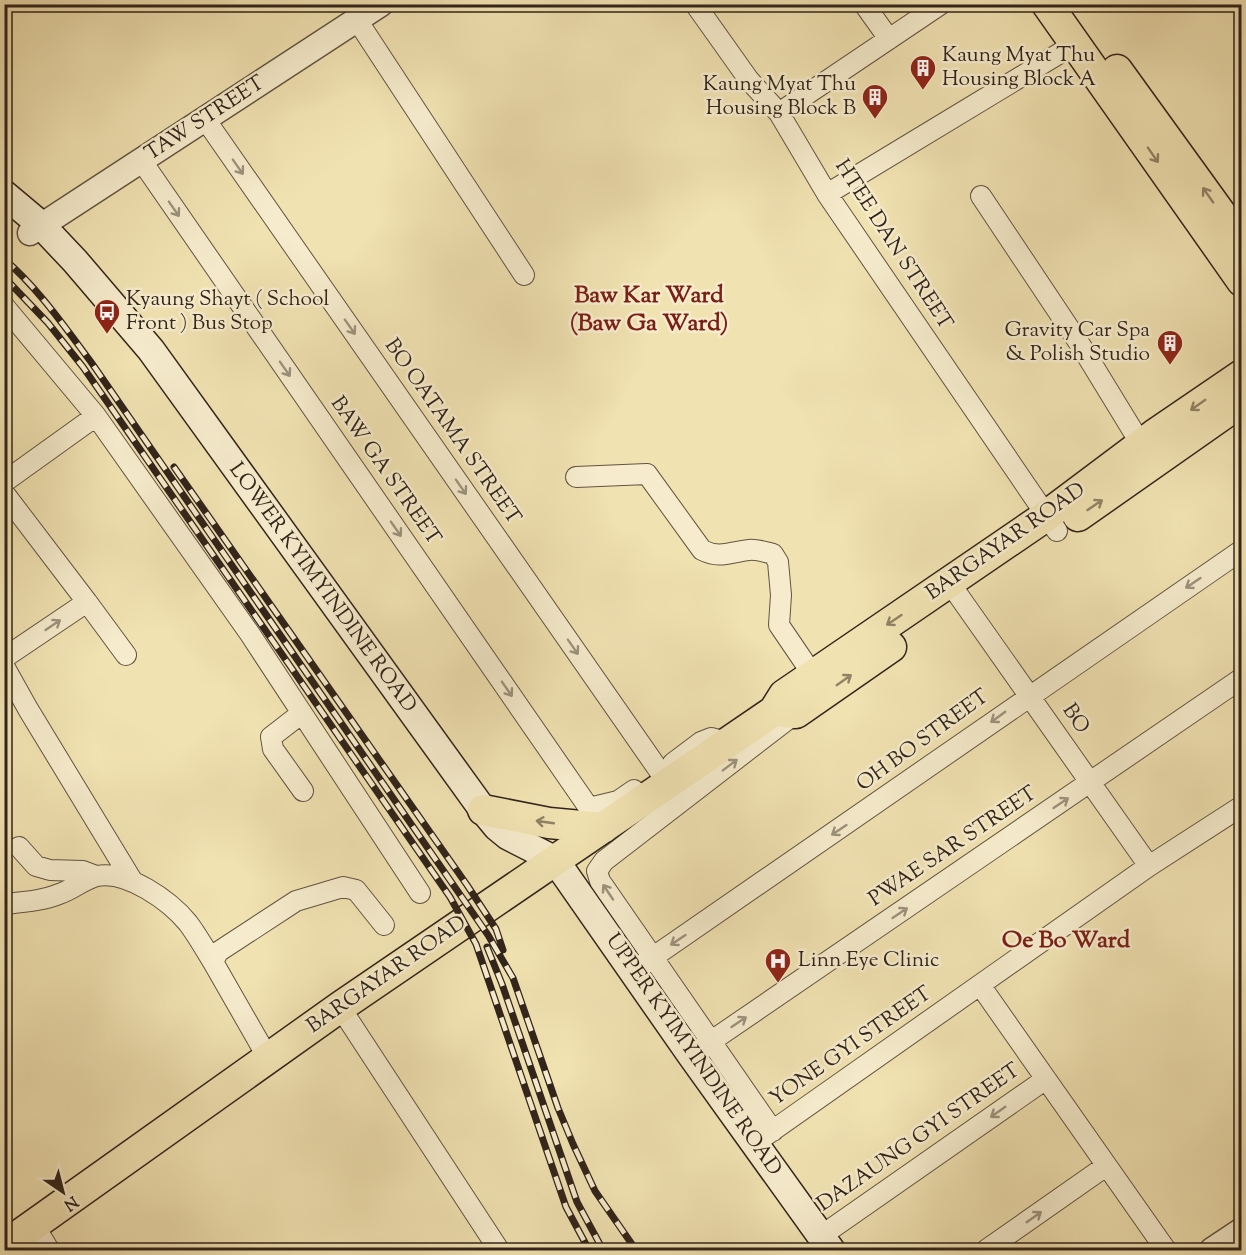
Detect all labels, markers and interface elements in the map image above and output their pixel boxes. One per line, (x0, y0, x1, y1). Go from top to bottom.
place label: Kaung Myat Thu Housing Block A (942, 41, 1096, 95)
building icon: Kaung Myat Thu Housing Block A (908, 53, 938, 91)
street label: TAW STREET (139, 69, 271, 169)
place label: Kaung Myat Thu Housing Block B (703, 70, 856, 124)
building icon: Kaung Myat Thu Housing Block B (860, 82, 890, 120)
one-way arrow (1147, 147, 1159, 163)
street label: HTEE DAN STREET (827, 154, 960, 336)
one-way arrow (232, 158, 244, 174)
one-way arrow (1201, 187, 1214, 203)
one-way arrow (168, 200, 180, 216)
district label: Baw Kar Ward (Baw Ga Ward) (570, 279, 728, 341)
place label: Kyaung Shayt ( School Front ) Bus Stop (126, 285, 329, 339)
bus stop icon: Kyaung Shayt ( School Front ) Bus Stop (92, 297, 122, 335)
place label: Gravity Car Spa & Polish Studio (1004, 316, 1150, 370)
one-way arrow (344, 318, 356, 334)
building icon: Gravity Car Spa & Polish Studio (1155, 328, 1185, 366)
street label: BO OATAMA STREET (376, 333, 528, 531)
one-way arrow (279, 360, 291, 376)
street label: BAW GA STREET (322, 390, 448, 552)
one-way arrow (1190, 399, 1207, 411)
street label: LOWER KYIMYINDINE ROAD (221, 457, 423, 719)
street label: BARGAYAR ROAD (920, 476, 1092, 608)
one-way arrow (455, 478, 467, 494)
one-way arrow (1086, 499, 1102, 511)
one-way arrow (390, 520, 402, 537)
one-way arrow (1185, 577, 1202, 589)
one-way arrow (886, 614, 903, 626)
one-way arrow (44, 619, 61, 631)
one-way arrow (567, 638, 579, 654)
one-way arrow (835, 674, 852, 686)
one-way arrow (501, 681, 513, 697)
street label: OH BO STREET (851, 683, 996, 799)
street label: BO (1054, 698, 1096, 740)
one-way arrow (990, 711, 1006, 723)
one-way arrow (722, 758, 738, 771)
street label: PWAE SAR STREET (863, 779, 1043, 915)
one-way arrow (1053, 797, 1069, 809)
one-way arrow (535, 817, 555, 828)
one-way arrow (831, 824, 847, 836)
one-way arrow (602, 885, 614, 901)
one-way arrow (891, 906, 908, 918)
street label: BARGAYAR ROAD (301, 909, 473, 1041)
district label: Oe Bo Ward (1002, 924, 1131, 958)
street label: UPPER KYIMYINDINE ROAD (598, 928, 788, 1182)
one-way arrow (670, 935, 687, 947)
hospital icon: Linn Eye Clinic (763, 946, 793, 984)
place label: Linn Eye Clinic (798, 946, 939, 976)
street label: YONE GYI STREET (764, 980, 938, 1114)
one-way arrow (730, 1016, 747, 1028)
street label: DAZAUNG GYI STREET (811, 1056, 1027, 1220)
one-way arrow (990, 1106, 1006, 1118)
north arrow (33, 1162, 93, 1222)
text: N (58, 1189, 82, 1215)
one-way arrow (1025, 1211, 1041, 1223)

